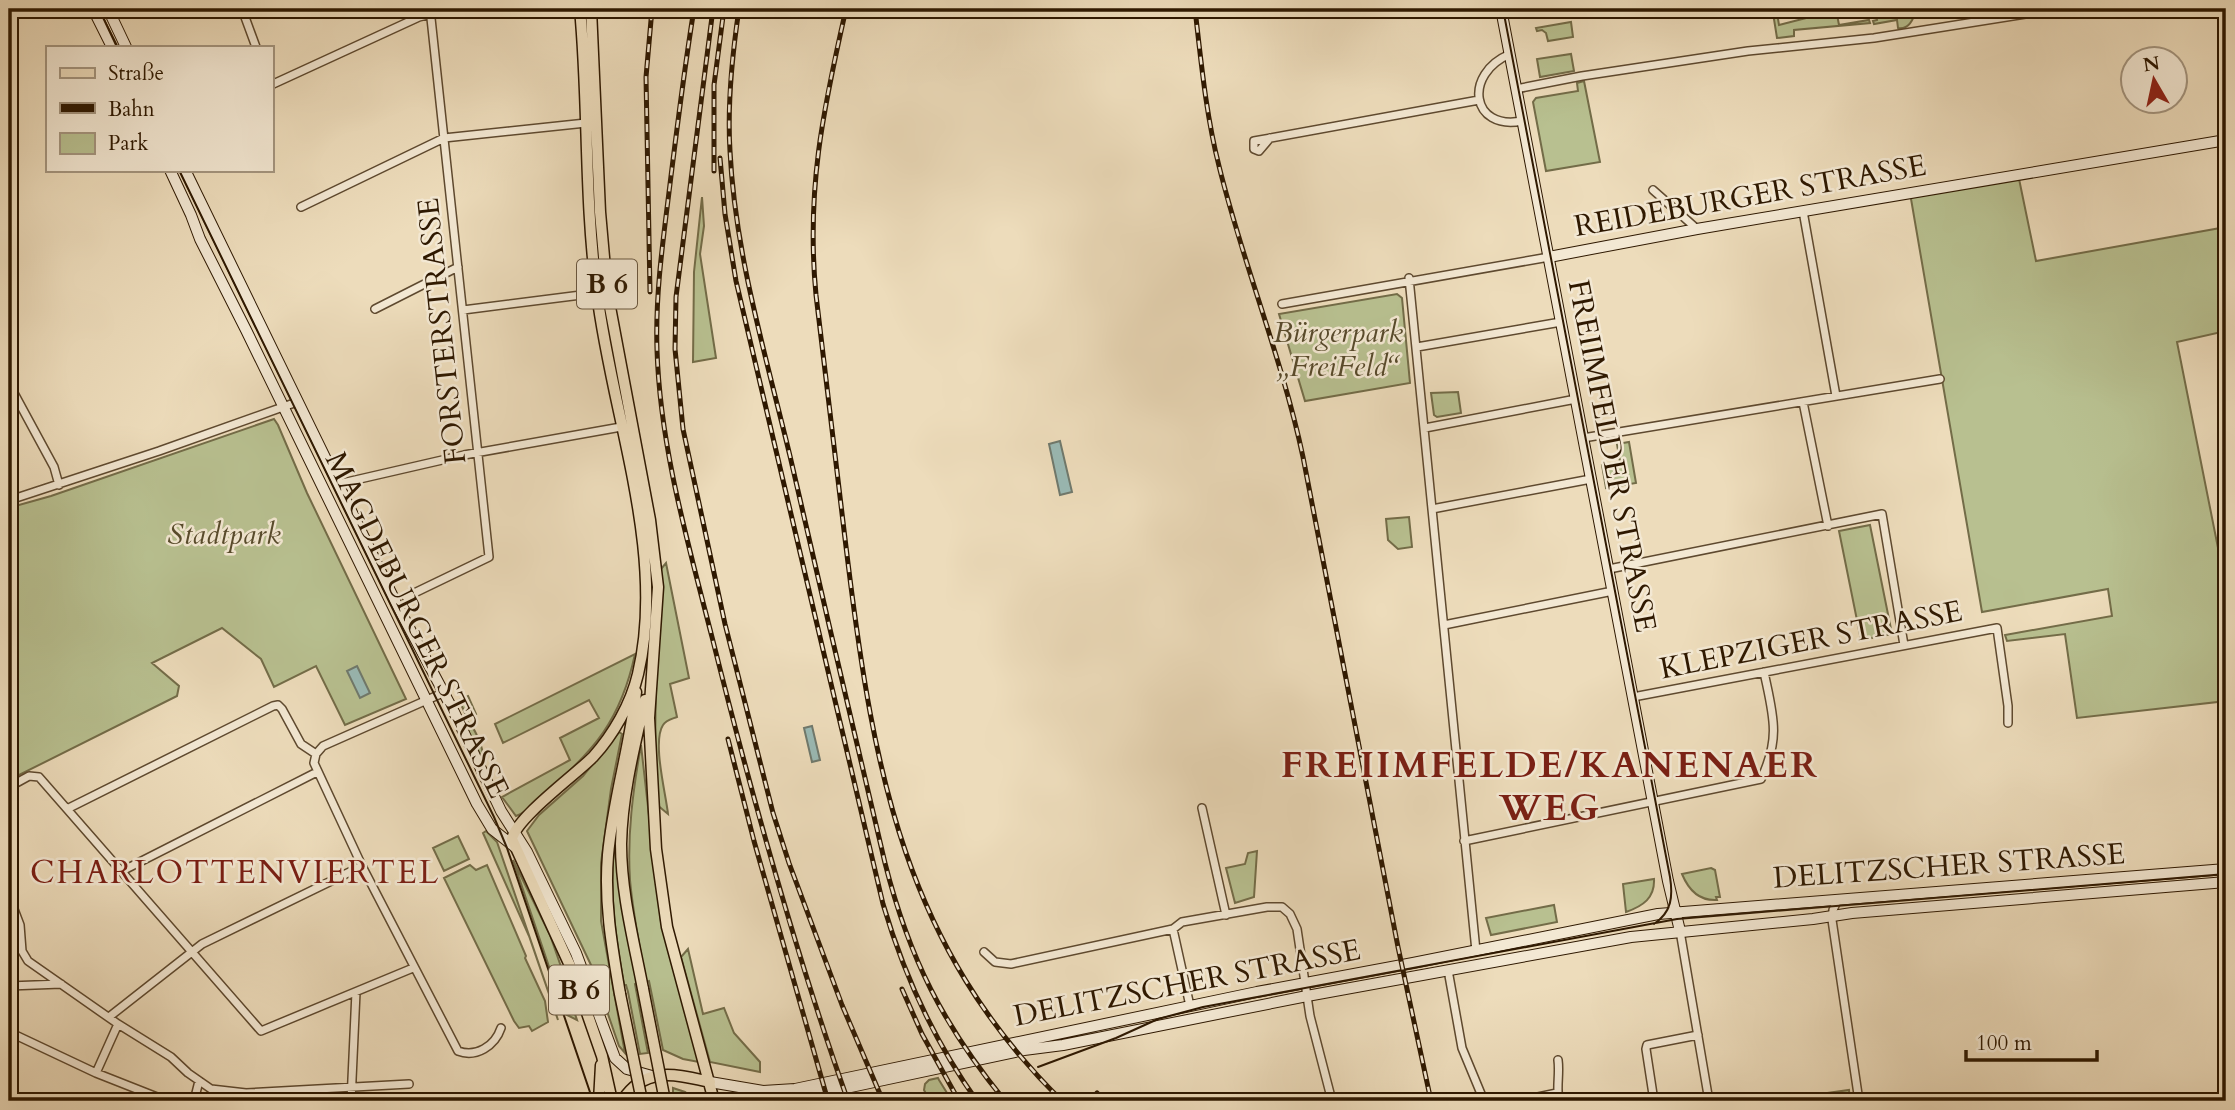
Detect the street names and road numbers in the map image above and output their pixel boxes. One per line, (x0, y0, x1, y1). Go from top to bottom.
street label: REIDEBURGER STRASSE (1571, 145, 1929, 247)
street label: FORSTERSTRASSE (408, 196, 476, 466)
road number: B 6 (577, 260, 637, 308)
street label: FREIIMFELDER STRASSE (1558, 276, 1666, 636)
street label: MAGDEBURGER STRASSE (315, 445, 519, 805)
street label: KLEPZIGER STRASSE (1656, 591, 1966, 689)
street label: DELITZSCHER STRASSE (1772, 833, 2126, 899)
street label: DELITZSCHER STRASSE (1010, 929, 1364, 1037)
road number: B 6 (549, 965, 609, 1014)

